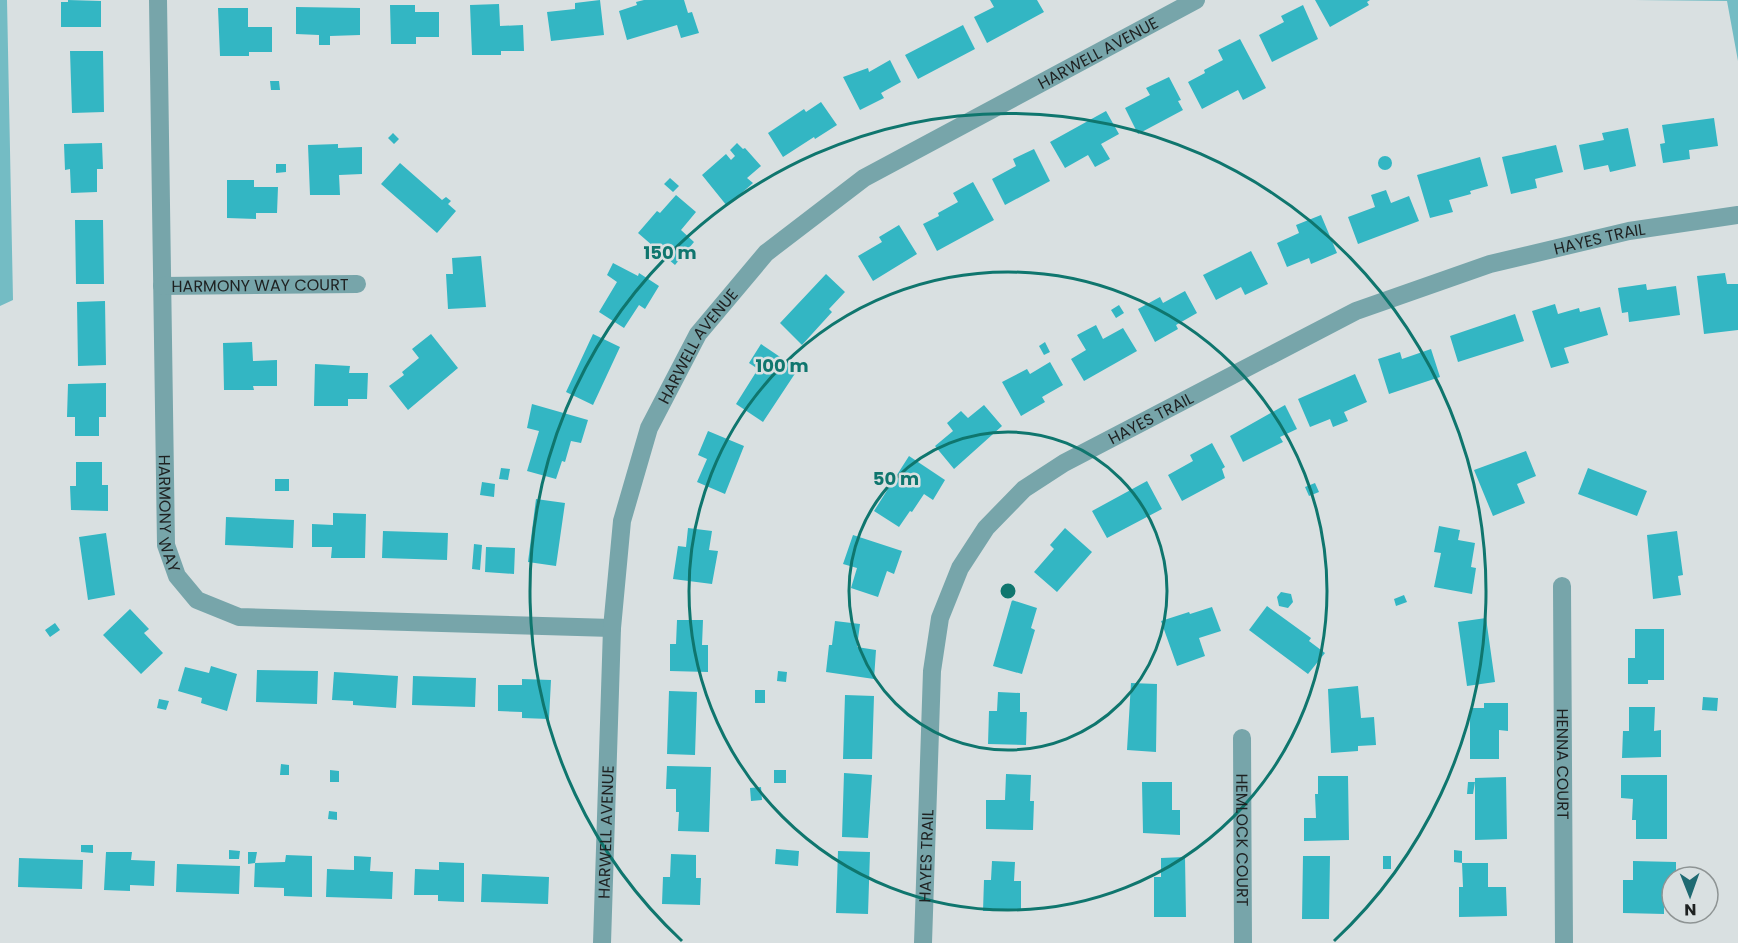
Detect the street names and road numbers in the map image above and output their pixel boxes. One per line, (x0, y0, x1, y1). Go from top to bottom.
street label: HARWELL AVENUE (1034, 11, 1162, 95)
street label: HAYES TRAIL (1551, 218, 1647, 260)
street label: HARMONY WAY COURT (171, 273, 349, 298)
street label: HARWELL AVENUE (653, 284, 743, 408)
street label: HAYES TRAIL (1104, 387, 1197, 450)
street label: HARMONY WAY (152, 454, 186, 576)
street label: HENNA COURT (1551, 708, 1574, 820)
street label: HARWELL AVENUE (592, 765, 620, 899)
street label: HEMLOCK COURT (1230, 773, 1254, 907)
street label: HAYES TRAIL (913, 809, 939, 903)

